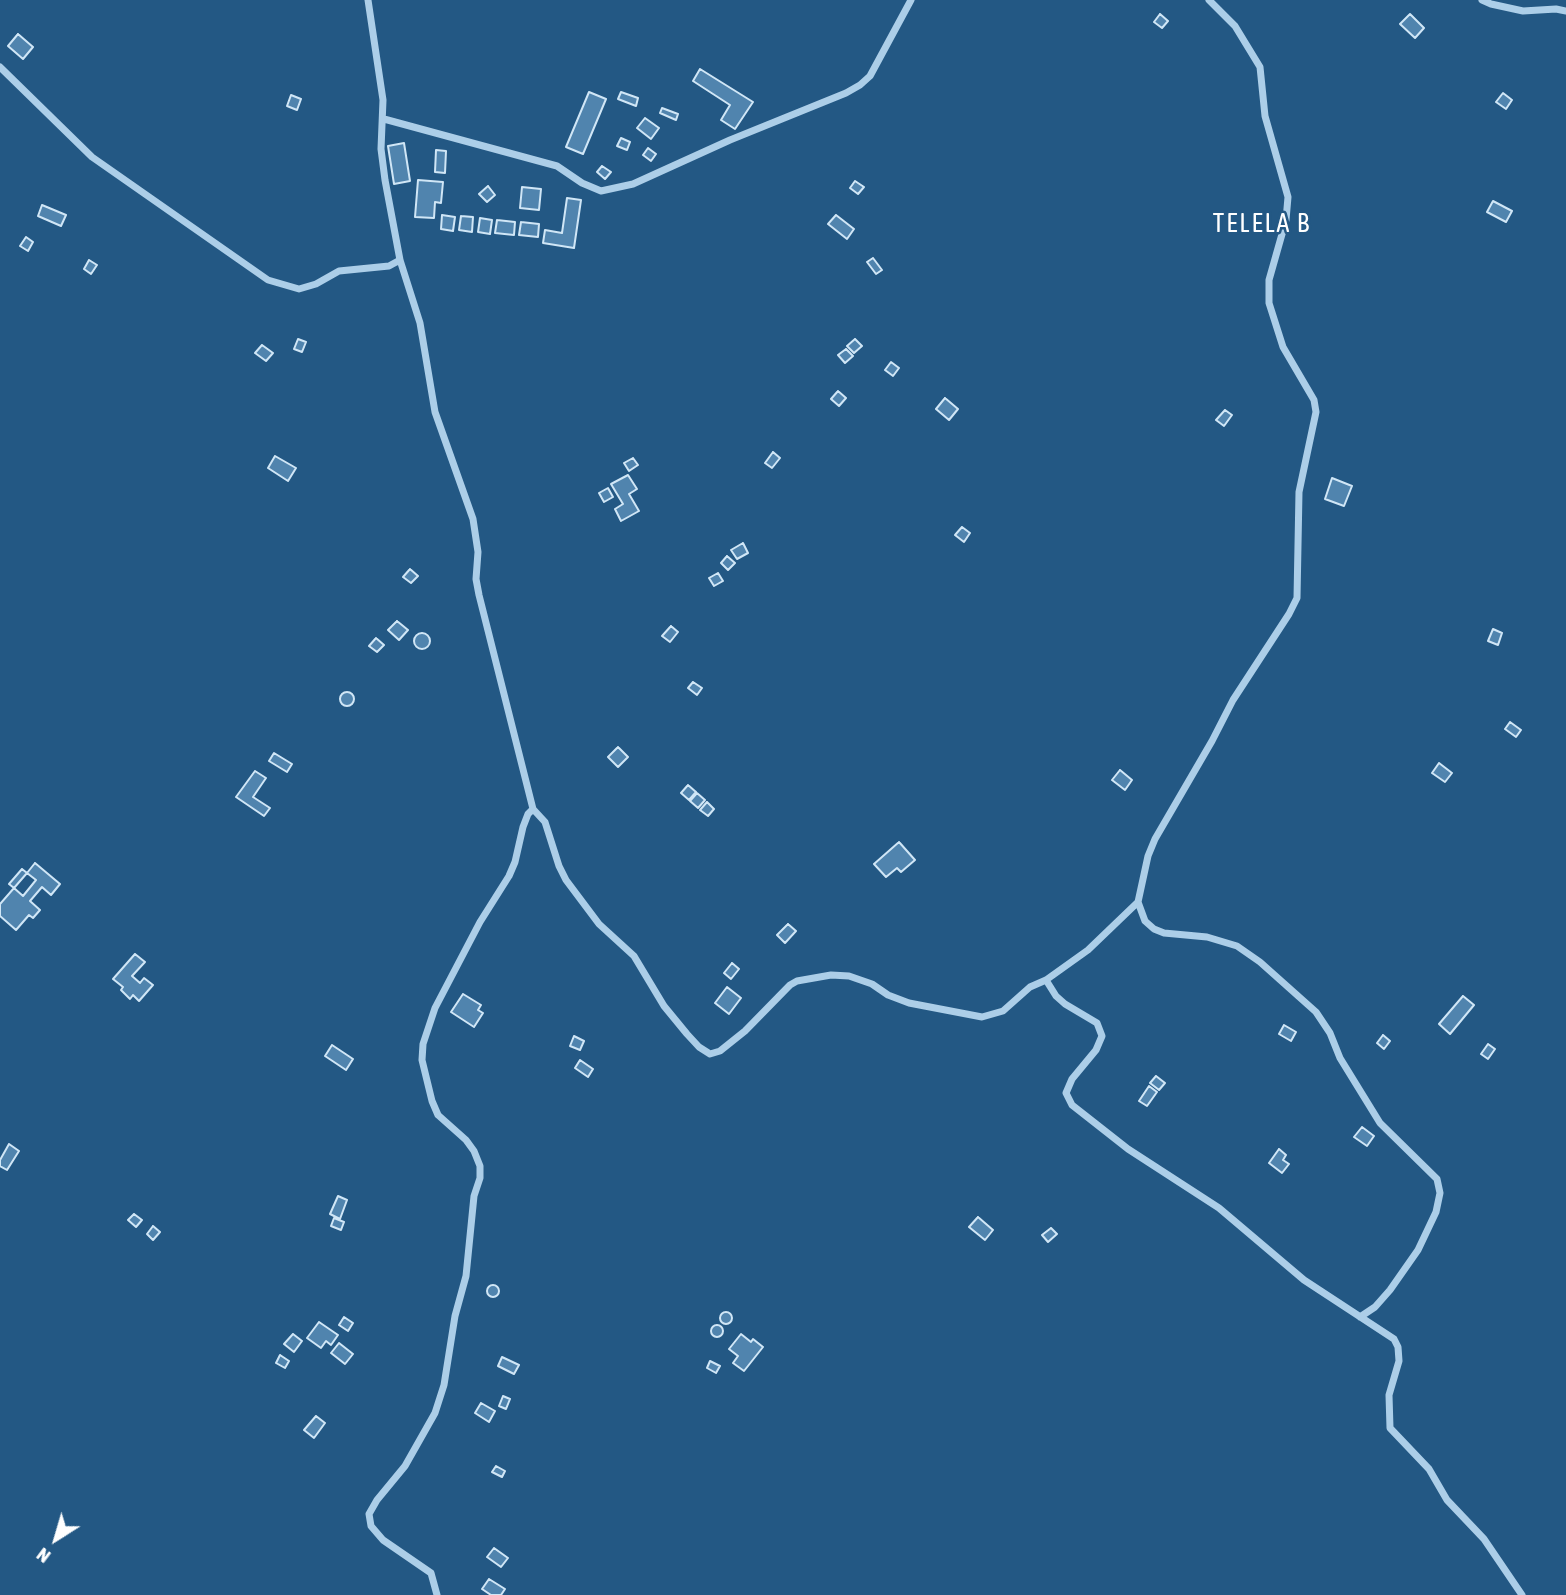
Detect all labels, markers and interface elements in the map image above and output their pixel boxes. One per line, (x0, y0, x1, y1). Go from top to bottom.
district label: TELELA B (1214, 208, 1310, 240)
north arrow (21, 1504, 91, 1574)
text: N (32, 1544, 54, 1568)

